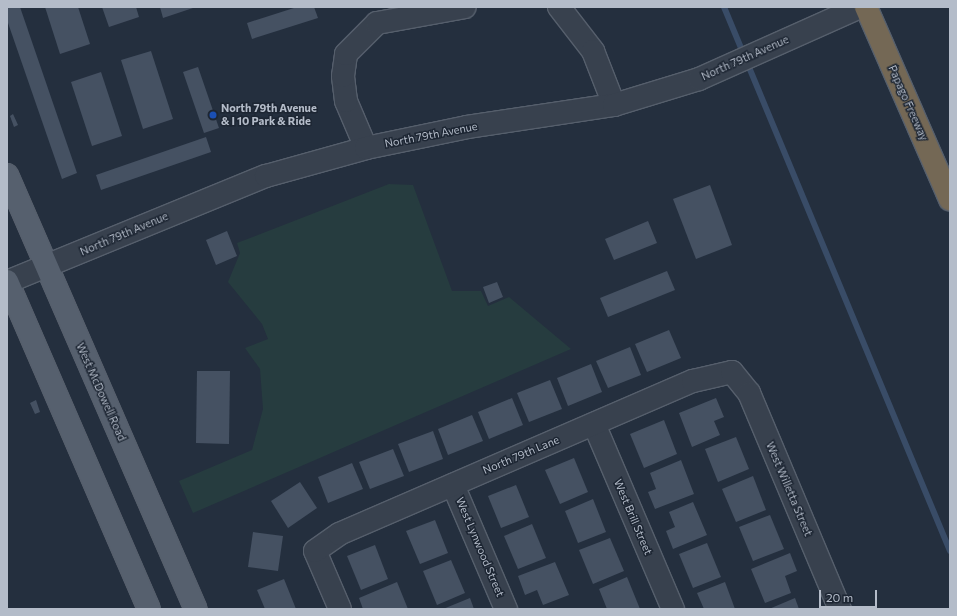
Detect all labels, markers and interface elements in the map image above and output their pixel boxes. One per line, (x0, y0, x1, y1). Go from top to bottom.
street label: North 79th Avenue (699, 33, 791, 83)
street label: Papago Freeway (885, 63, 931, 143)
place label: North 79th Avenue & I 10 Park & Ride (221, 102, 317, 128)
marker: North 79th Avenue & I 10 Park & Ride (208, 110, 218, 120)
street label: North 79th Avenue (383, 120, 479, 150)
street label: North 79th Avenue (78, 210, 170, 258)
street label: West McDowell Road (73, 341, 129, 443)
street label: North 79th Lane (481, 433, 561, 477)
street label: West Willetta Street (763, 440, 815, 538)
street label: West Brill Street (611, 477, 655, 557)
street label: West Lynwood Street (453, 495, 507, 599)
scale bar (821, 582, 879, 608)
text: 20 m (826, 590, 853, 604)

